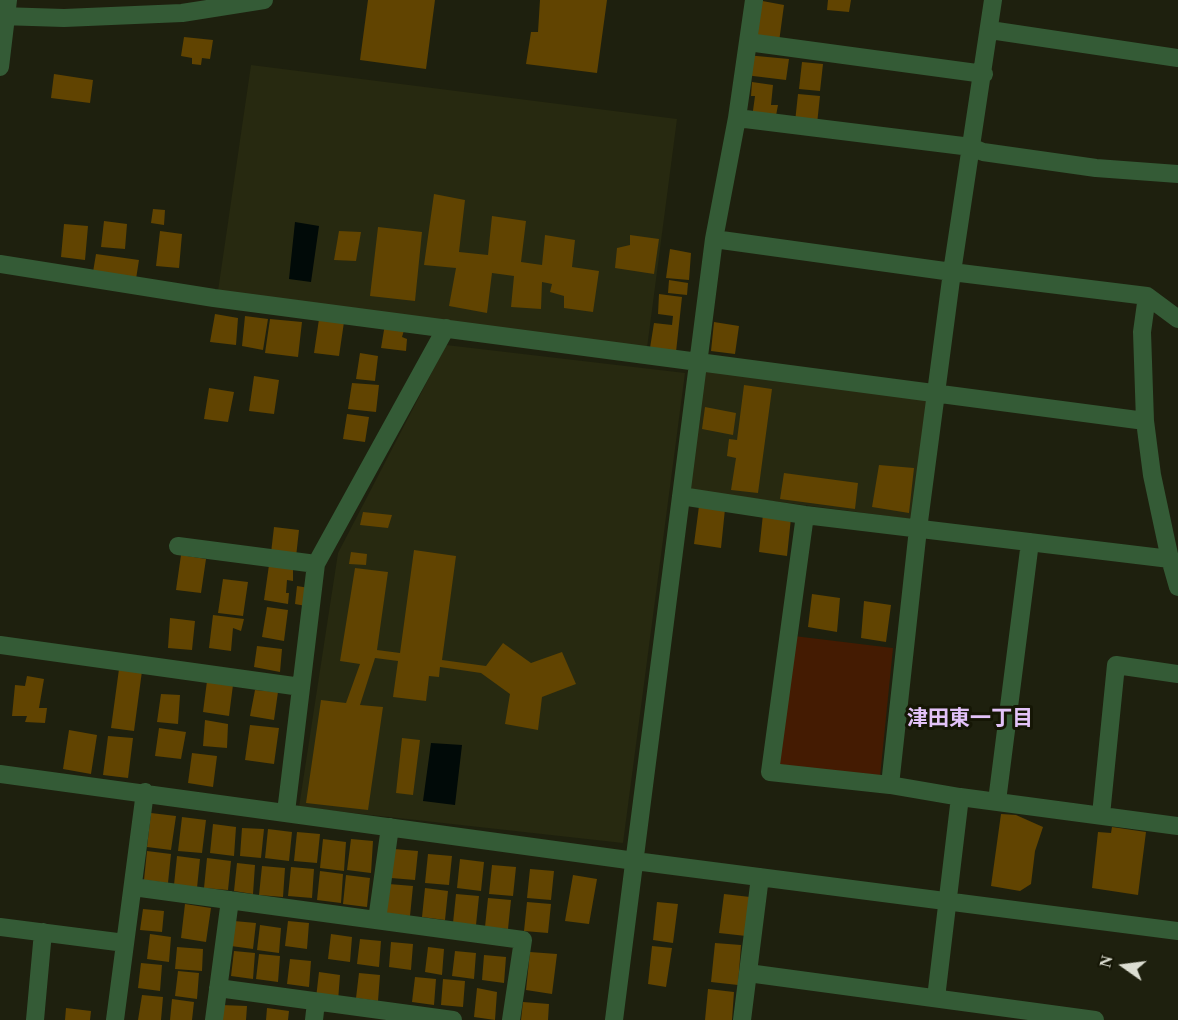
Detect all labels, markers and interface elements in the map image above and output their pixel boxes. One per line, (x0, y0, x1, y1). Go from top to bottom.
district label: 津田東一丁目 (907, 707, 1033, 733)
north arrow (1094, 936, 1154, 996)
text: N (1096, 954, 1116, 969)

